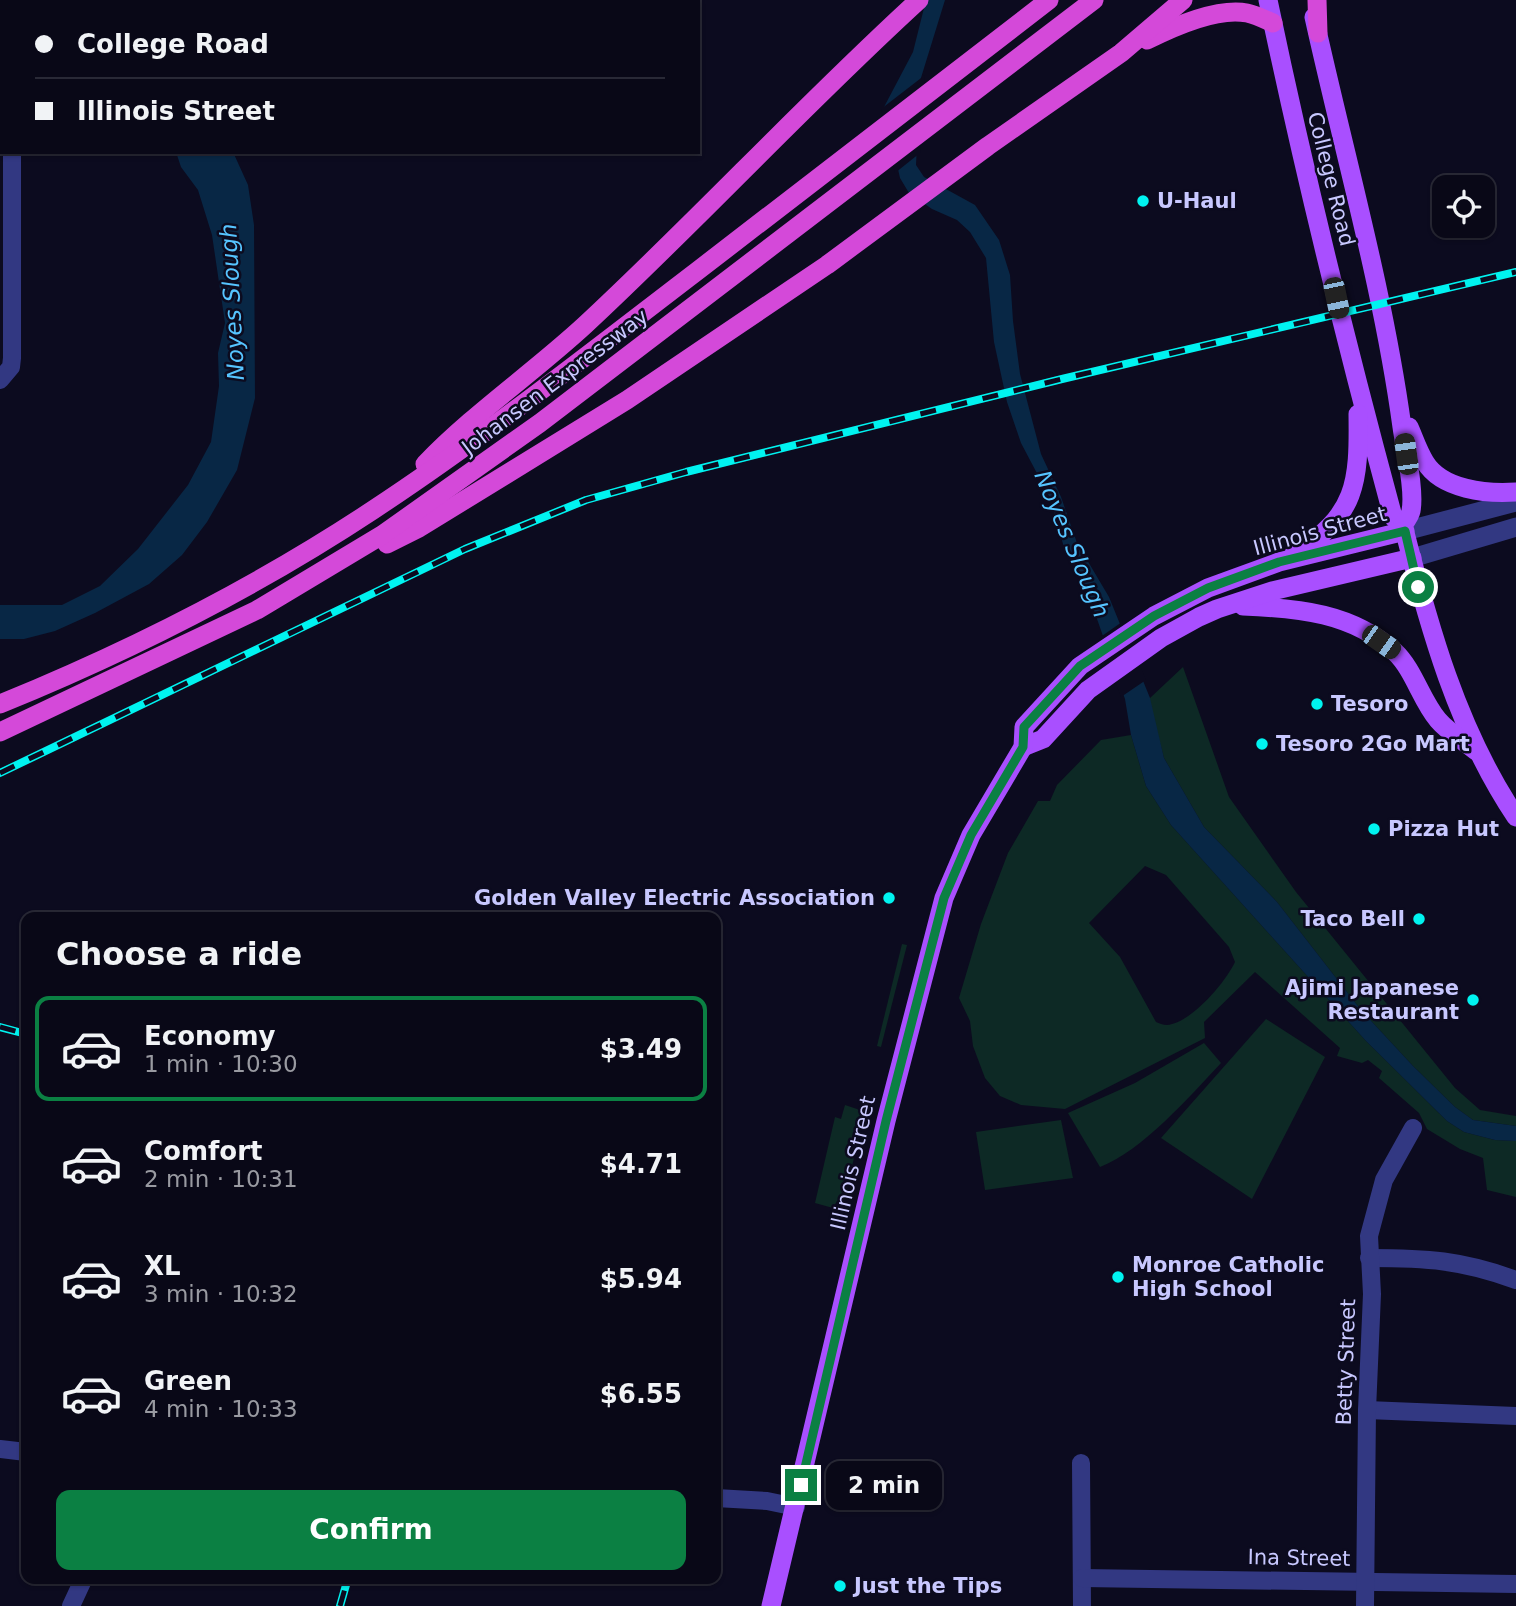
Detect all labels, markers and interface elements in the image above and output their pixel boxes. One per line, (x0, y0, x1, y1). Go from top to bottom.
text: College Road (77, 29, 269, 59)
text: Illinois Street (77, 96, 275, 126)
street label: College Road (1303, 109, 1359, 249)
map controls (1432, 175, 1495, 238)
button: locate (1432, 175, 1495, 238)
place label: U-Haul (1157, 189, 1237, 213)
marker: U-Haul (1135, 193, 1151, 209)
water label: Noyes Slough (215, 223, 249, 381)
car (1322, 275, 1351, 321)
street label: Johansen Expressway (456, 304, 653, 461)
car (1393, 432, 1420, 476)
water label: Noyes Slough (1029, 467, 1115, 621)
street label: Illinois Street (1251, 502, 1389, 560)
route start (1402, 571, 1434, 603)
car (1358, 621, 1405, 663)
place label: Tesoro (1331, 692, 1409, 716)
marker: Tesoro (1309, 696, 1325, 712)
place label: Tesoro 2Go Mart (1276, 732, 1470, 756)
marker: Tesoro 2Go Mart (1254, 736, 1270, 752)
place label: Pizza Hut (1388, 817, 1499, 841)
marker: Pizza Hut (1366, 821, 1382, 837)
place label: Golden Valley Electric Association (474, 886, 875, 910)
marker: Golden Valley Electric Association (881, 890, 897, 906)
place label: Taco Bell (1300, 907, 1405, 931)
marker: Taco Bell (1411, 911, 1427, 927)
text: Choose a ride (56, 935, 302, 973)
place label: Ajimi Japanese Restaurant (1285, 976, 1459, 1024)
marker: Ajimi Japanese Restaurant (1465, 992, 1481, 1008)
icon: car (60, 1017, 123, 1080)
text: Economy (144, 1021, 275, 1051)
text: $3.49 (600, 1034, 682, 1064)
text: 1 min · 10:30 (144, 1051, 298, 1077)
street label: Illinois Street (826, 1093, 880, 1233)
icon: car (60, 1132, 123, 1195)
text: Comfort (144, 1136, 262, 1166)
text: $4.71 (600, 1149, 682, 1179)
text: 2 min · 10:31 (144, 1166, 298, 1192)
icon: car (60, 1247, 123, 1310)
text: XL (144, 1251, 181, 1281)
place label: Monroe Catholic High School (1132, 1253, 1324, 1301)
text: $5.94 (600, 1264, 682, 1294)
marker: Monroe Catholic High School (1110, 1269, 1126, 1285)
text: 3 min · 10:32 (144, 1281, 298, 1307)
street label: Betty Street (1332, 1298, 1360, 1426)
icon: car (60, 1362, 123, 1425)
text: Green (144, 1366, 232, 1396)
text: $6.55 (600, 1379, 682, 1409)
text: 4 min · 10:33 (144, 1396, 298, 1422)
callout: 2 min (826, 1460, 941, 1510)
route end (785, 1469, 817, 1501)
text: 2 min (848, 1472, 920, 1498)
button: Confirm (56, 1490, 686, 1570)
street label: Ina Street (1247, 1545, 1351, 1571)
place label: Just the Tips (852, 1574, 1002, 1598)
marker: Just the Tips (832, 1578, 848, 1594)

